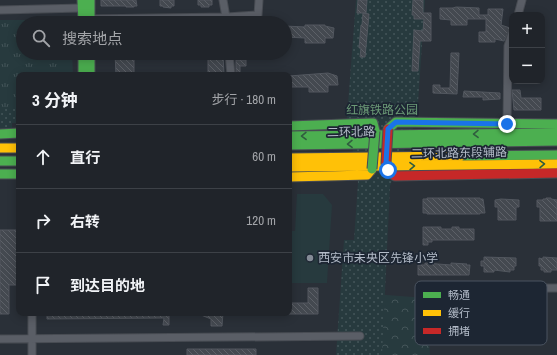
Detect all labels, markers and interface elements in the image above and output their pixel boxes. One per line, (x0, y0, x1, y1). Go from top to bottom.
map controls (509, 12, 545, 84)
button: + (509, 12, 545, 48)
search box (16, 16, 292, 60)
icon: search (30, 27, 52, 49)
text: 搜索地点 (62, 28, 122, 49)
button: − (509, 48, 545, 84)
text: 3 分钟 (32, 88, 78, 111)
text: 步行 · 180 m (211, 91, 276, 108)
park label: 红旗铁路公园 (346, 102, 418, 118)
route end (498, 115, 516, 133)
street label: 二环北路 (327, 124, 375, 140)
one-way arrow (473, 130, 479, 138)
one-way arrow (301, 132, 307, 140)
one-way arrow (347, 140, 353, 148)
street label: 二环北路东段辅路 (411, 144, 507, 162)
icon: ahead (32, 146, 54, 168)
text: 直行 (70, 147, 100, 168)
text: 60 m (252, 148, 276, 165)
one-way arrow (539, 160, 545, 169)
route start (379, 161, 397, 179)
one-way arrow (409, 162, 415, 170)
icon: right (32, 210, 54, 232)
text: 右转 (70, 211, 100, 232)
text: 120 m (246, 212, 276, 229)
place label: 西安市未央区先锋小学 (318, 250, 438, 266)
marker: 西安市未央区先锋小学 (305, 253, 315, 263)
icon: arrive (32, 274, 54, 296)
text: 到达目的地 (70, 275, 145, 296)
legend (415, 281, 547, 345)
text: 畅通 (448, 288, 470, 302)
text: 缓行 (448, 306, 470, 320)
text: 拥堵 (448, 324, 470, 338)

